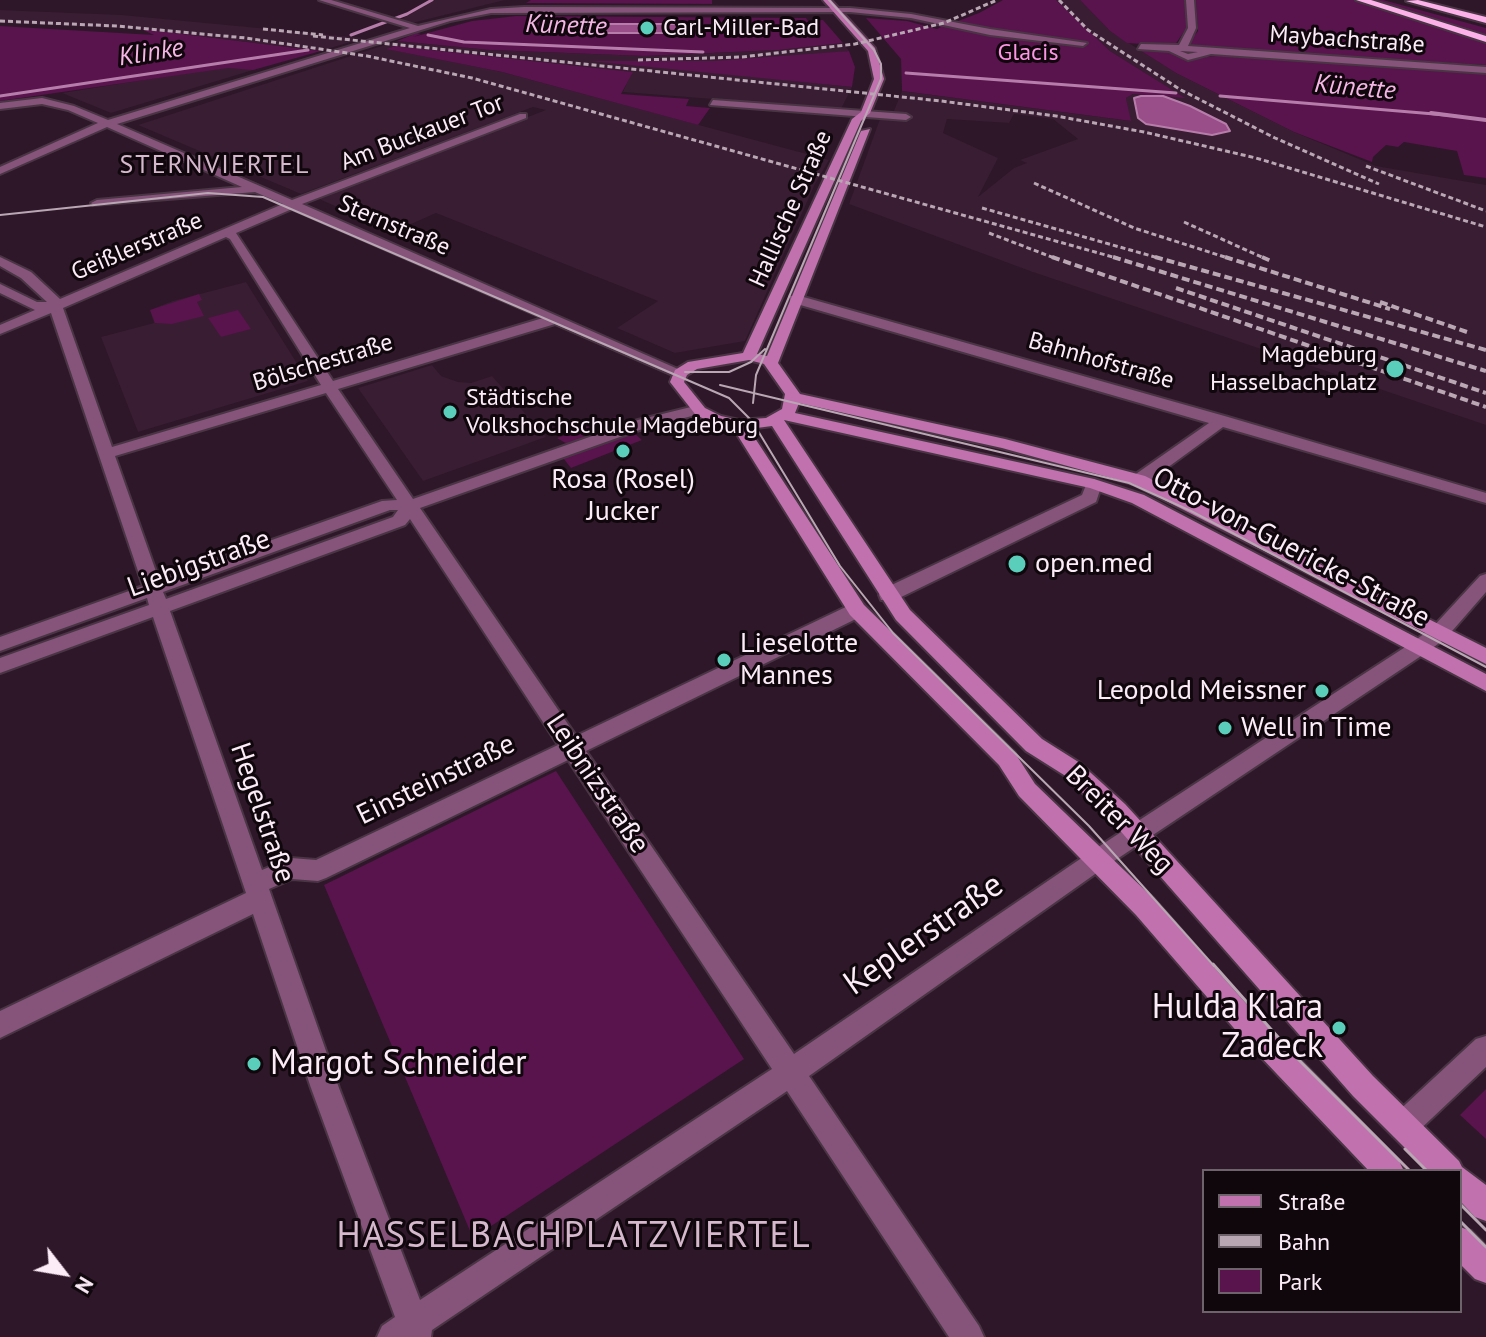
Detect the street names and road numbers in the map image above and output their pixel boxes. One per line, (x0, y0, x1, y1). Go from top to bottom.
street label: Maybachstraße (1268, 20, 1426, 60)
street label: Am Buckauer Tor (337, 89, 507, 177)
street label: Hallische Straße (744, 126, 838, 292)
street label: Sternstraße (334, 190, 454, 262)
street label: Geißlerstraße (67, 206, 207, 288)
street label: Bahnhofstraße (1025, 326, 1177, 396)
street label: Bölschestraße (250, 328, 396, 398)
street label: Otto-von-Guericke-Straße (1147, 461, 1435, 635)
street label: Liebigstraße (123, 523, 275, 605)
street label: Leibnizstraße (538, 708, 656, 860)
street label: Einsteinstraße (352, 727, 520, 833)
street label: Hegelstraße (222, 739, 302, 887)
street label: Breiter Weg (1058, 759, 1180, 881)
street label: Keplerstraße (836, 865, 1012, 1005)

